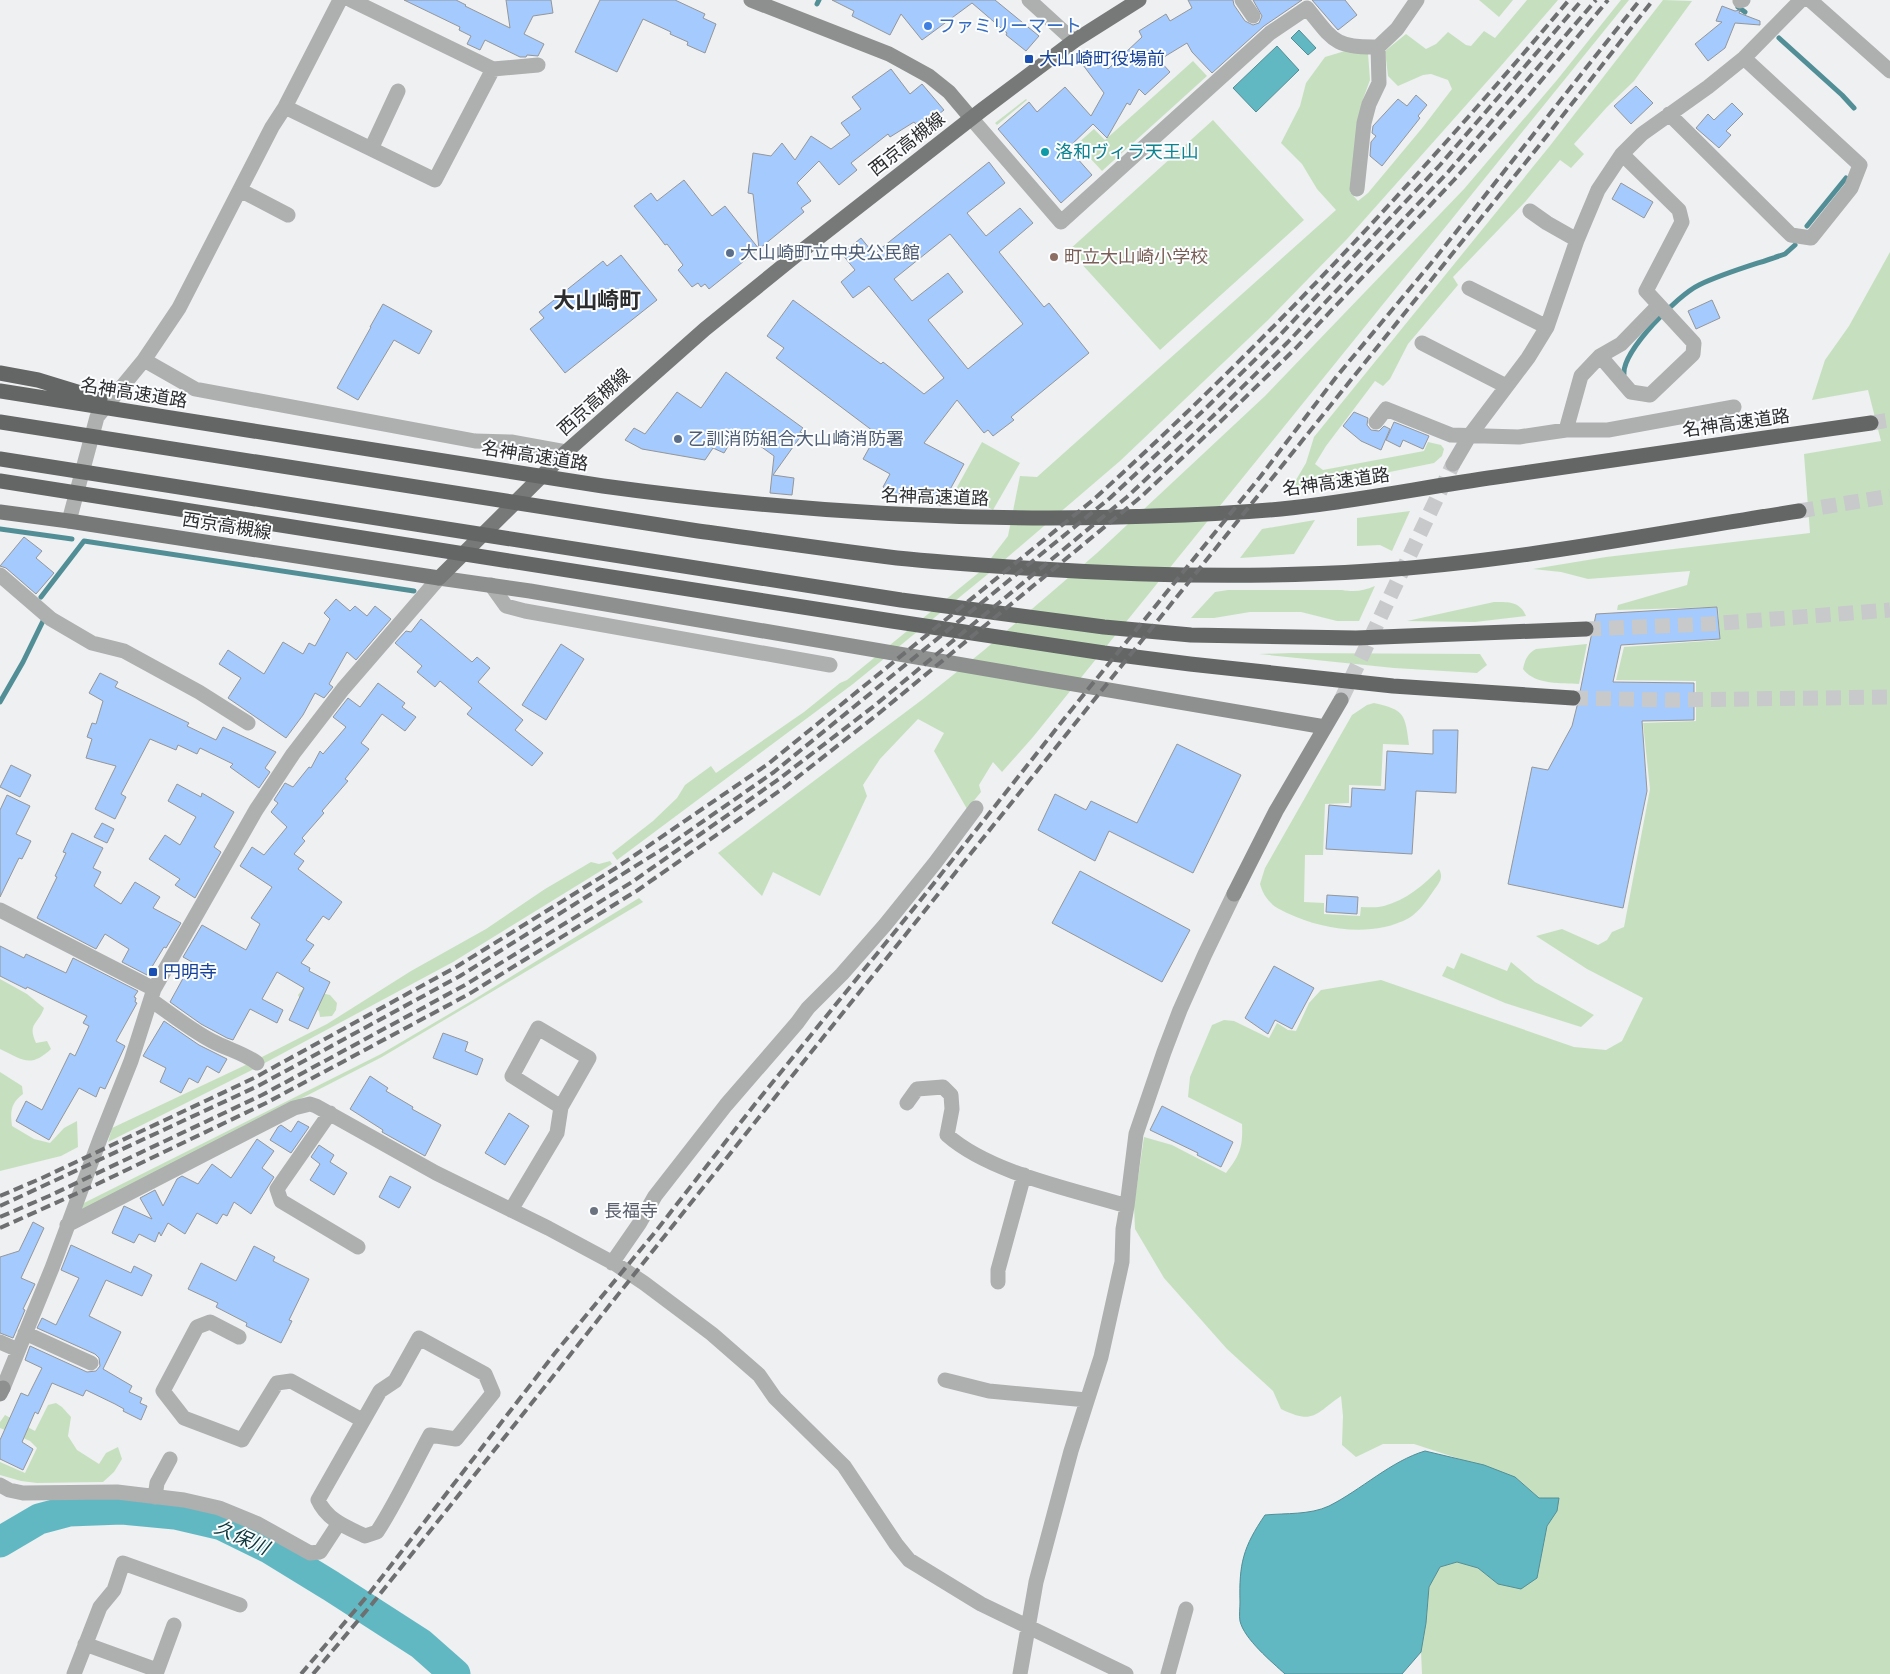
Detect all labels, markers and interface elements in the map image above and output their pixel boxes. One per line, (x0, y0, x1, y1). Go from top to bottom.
place label: ファミリーマート (938, 16, 1082, 37)
marker: ファミリーマート (922, 20, 934, 32)
place label: 大山崎町役場前 (1039, 49, 1165, 70)
marker: 大山崎町役場前 (1023, 53, 1035, 65)
street label: 西京高槻線 (865, 108, 949, 180)
place label: 洛和ヴィラ天王山 (1055, 142, 1199, 163)
marker: 洛和ヴィラ天王山 (1039, 146, 1051, 158)
place label: 大山崎町立中央公民館 (740, 243, 920, 264)
marker: 大山崎町立中央公民館 (724, 247, 736, 259)
place label: 町立大山崎小学校 (1064, 247, 1208, 268)
marker: 町立大山崎小学校 (1048, 251, 1060, 263)
district label: 大山崎町 (553, 288, 641, 315)
street label: 西京高槻線 (554, 364, 635, 440)
street label: 名神高速道路 (79, 375, 189, 412)
street label: 名神高速道路 (1681, 406, 1791, 441)
place label: 乙訓消防組合大山崎消防署 (688, 429, 904, 450)
marker: 乙訓消防組合大山崎消防署 (672, 433, 684, 445)
street label: 名神高速道路 (480, 438, 590, 475)
street label: 名神高速道路 (1281, 465, 1391, 500)
street label: 名神高速道路 (881, 485, 989, 510)
street label: 西京高槻線 (181, 509, 273, 544)
place label: 円明寺 (163, 962, 217, 983)
marker: 円明寺 (147, 966, 159, 978)
place label: 長福寺 (604, 1201, 658, 1222)
marker: 長福寺 (588, 1205, 600, 1217)
water label: 久保川 (211, 1516, 274, 1561)

